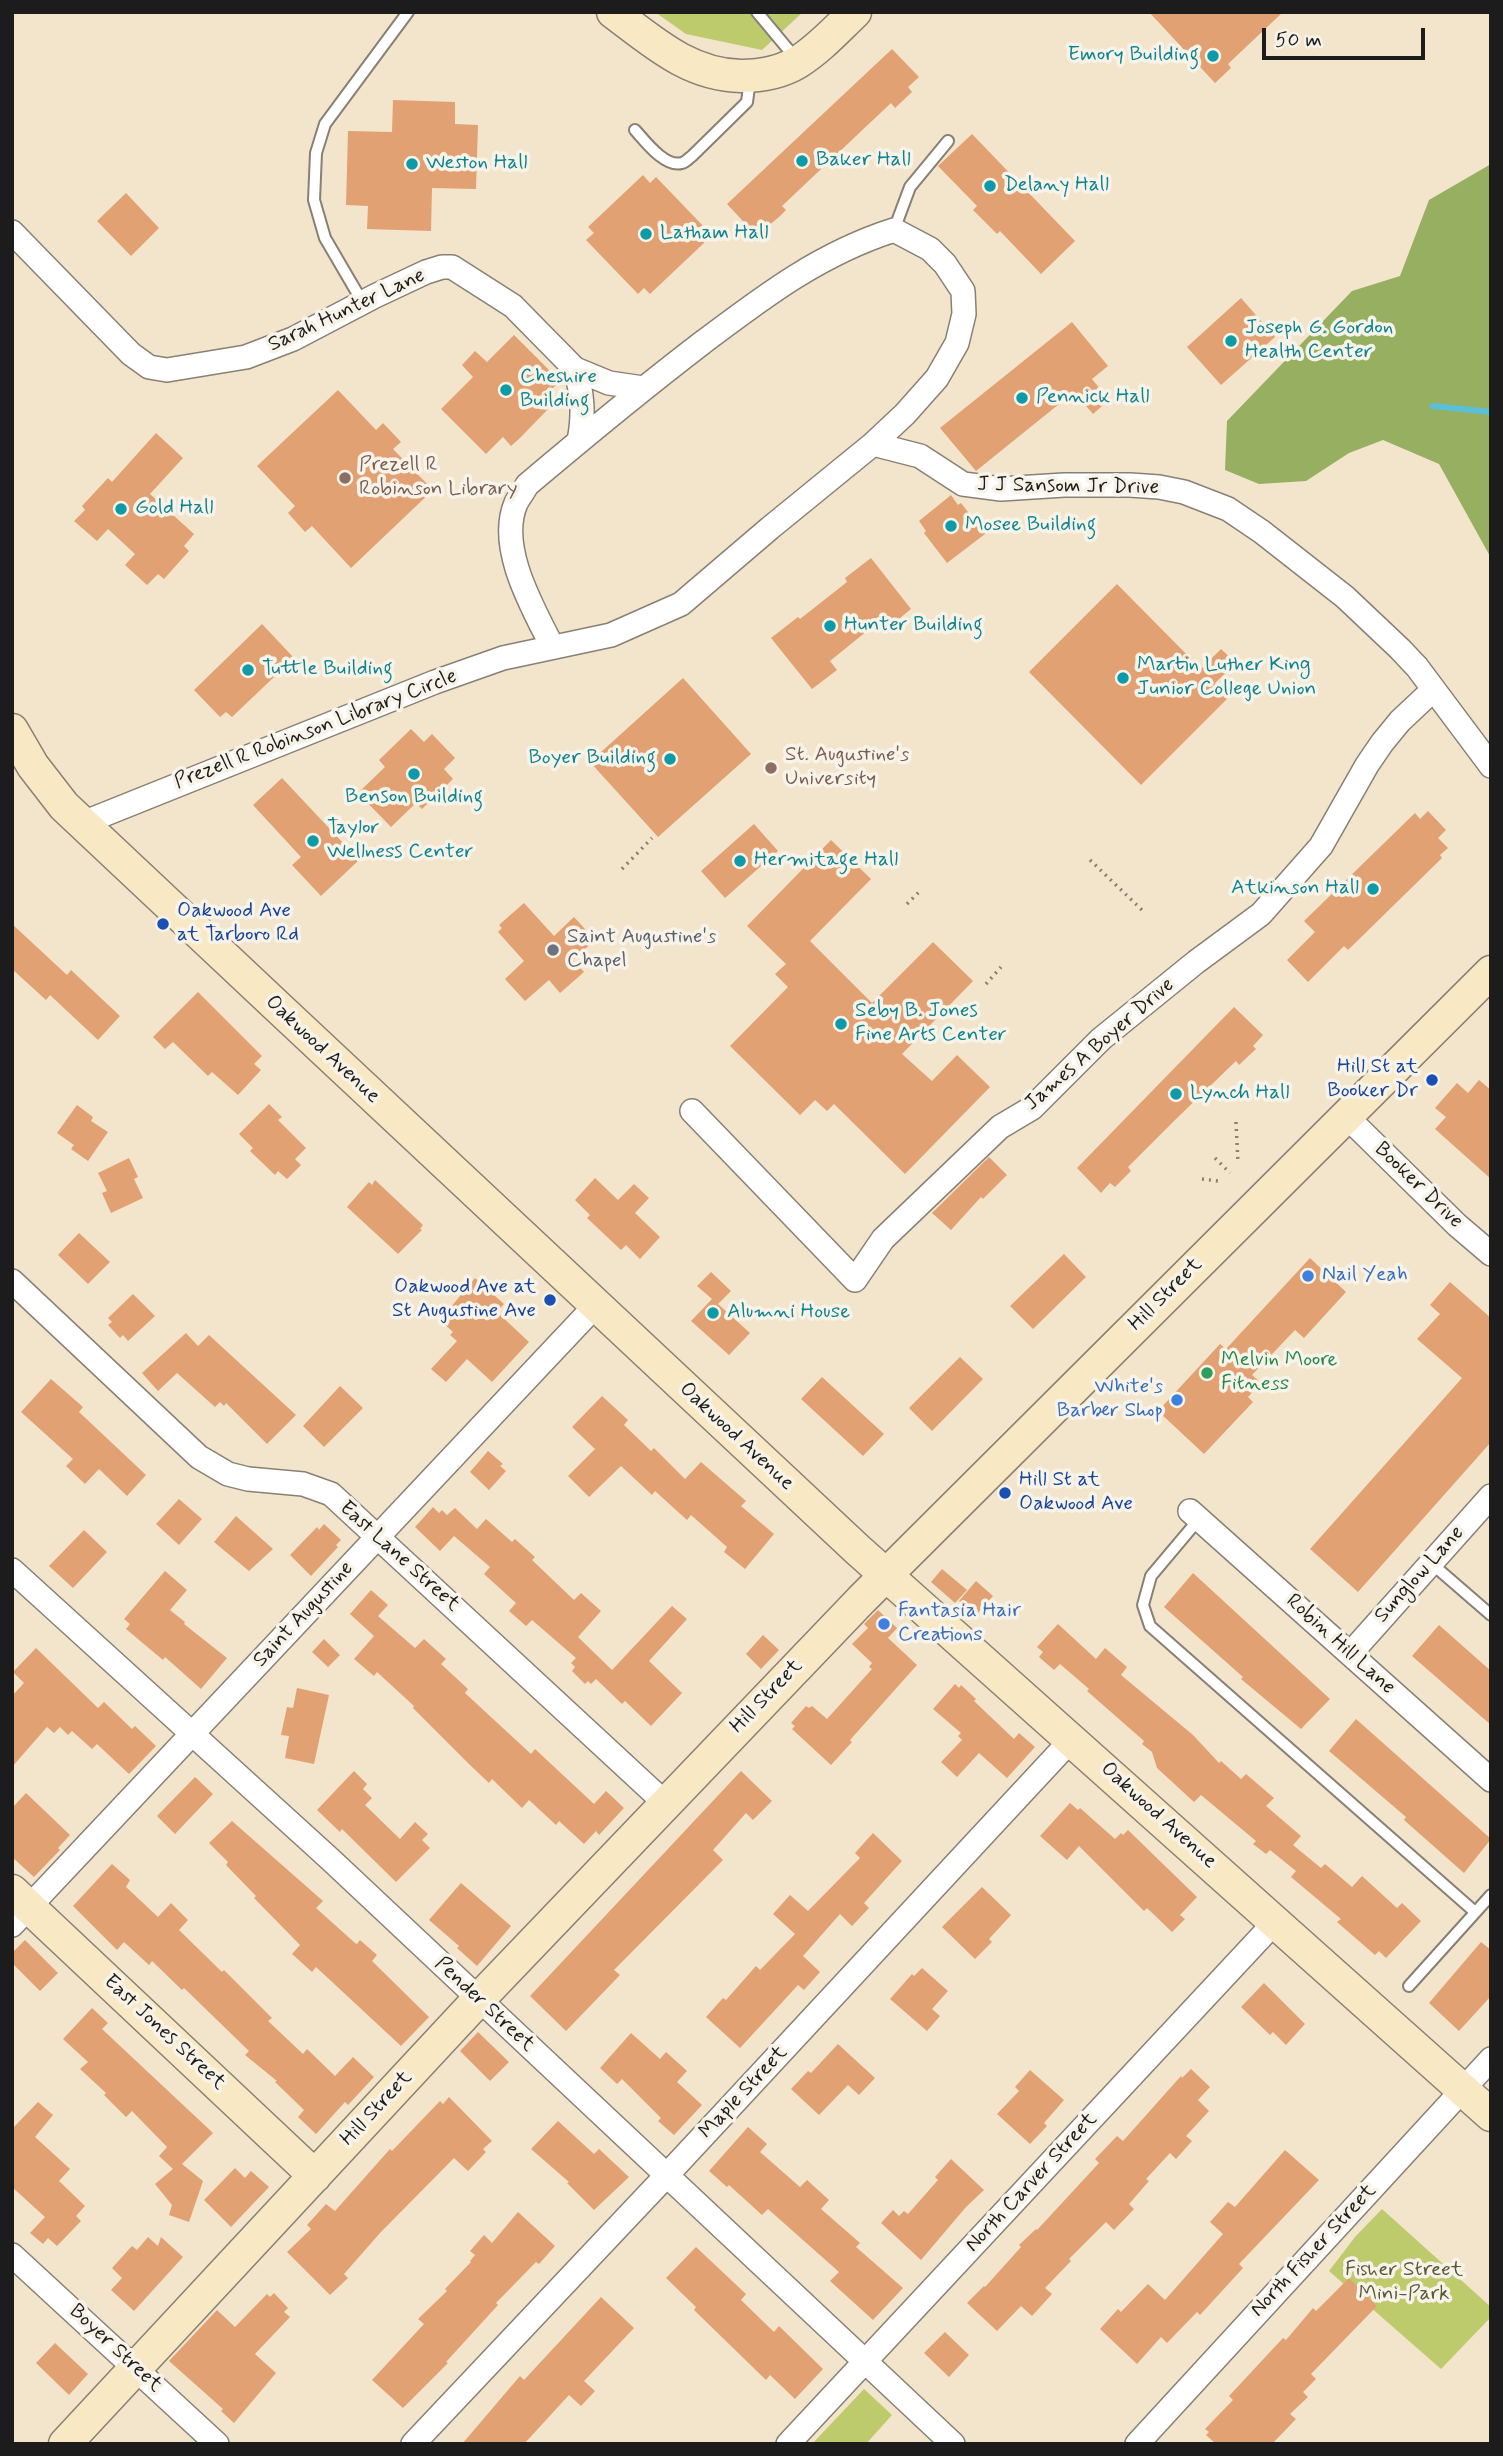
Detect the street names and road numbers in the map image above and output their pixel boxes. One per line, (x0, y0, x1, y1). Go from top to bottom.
street label: Sarah Hunter Lane (265, 264, 429, 358)
street label: J J Sansom Jr Drive (977, 473, 1159, 501)
street label: Prezell R Robinson Library Circle (171, 664, 461, 796)
street label: James A Boyer Drive (1020, 973, 1180, 1117)
street label: Oakwood Avenue (259, 990, 385, 1110)
street label: Booker Drive (1368, 1137, 1468, 1235)
street label: Hill Street (1124, 1253, 1208, 1337)
street label: Oakwood Avenue (673, 1377, 799, 1497)
street label: East Lane Street (334, 1496, 464, 1618)
street label: Sunglow Lane (1370, 1521, 1470, 1629)
street label: Saint Augustine (249, 1557, 359, 1673)
street label: Robin Hill Lane (1280, 1589, 1400, 1701)
street label: Hill Street (725, 1655, 809, 1739)
street label: Oakwood Avenue (1095, 1757, 1221, 1875)
street label: Pender Street (429, 1952, 539, 2058)
street label: East Jones Street (98, 1970, 230, 2096)
street label: Maple Street (694, 2041, 794, 2145)
street label: Hill Street (336, 2066, 418, 2152)
street label: North Carver Street (961, 2108, 1103, 2258)
street label: North Fisher Street (1246, 2179, 1382, 2323)
street label: Boyer Street (63, 2300, 167, 2398)

